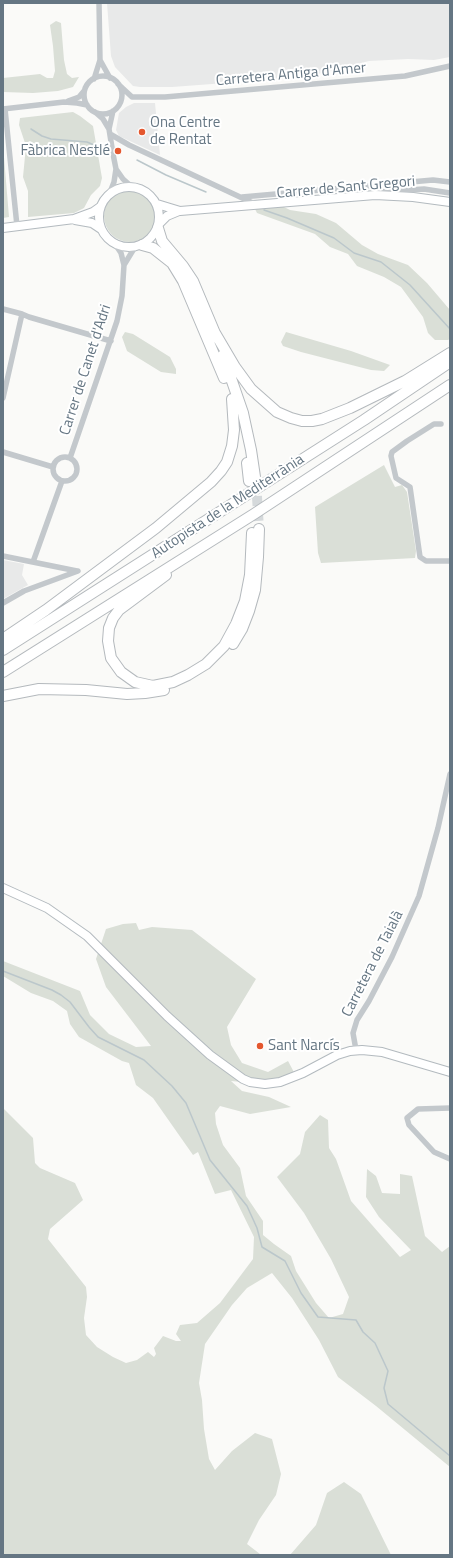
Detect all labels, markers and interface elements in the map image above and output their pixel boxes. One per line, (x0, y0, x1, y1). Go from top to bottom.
street label: Carretera Antiga d'Amer (215, 59, 367, 91)
place label: Ona Centre de Rentat (150, 114, 220, 149)
marker: Ona Centre de Rentat (137, 127, 147, 137)
place label: Fàbrica Nestlé (20, 142, 110, 160)
marker: Fàbrica Nestlé (113, 146, 123, 156)
street label: Carrer de Sant Gregori (276, 173, 416, 203)
street label: Carrer de Canet d'Adri (56, 302, 116, 438)
street label: Autopista de la Mediterrània (148, 451, 308, 563)
street label: Carretera de Taialà (338, 908, 408, 1020)
place label: Sant Narcís (268, 1037, 340, 1055)
marker: Sant Narcís (255, 1041, 265, 1051)

